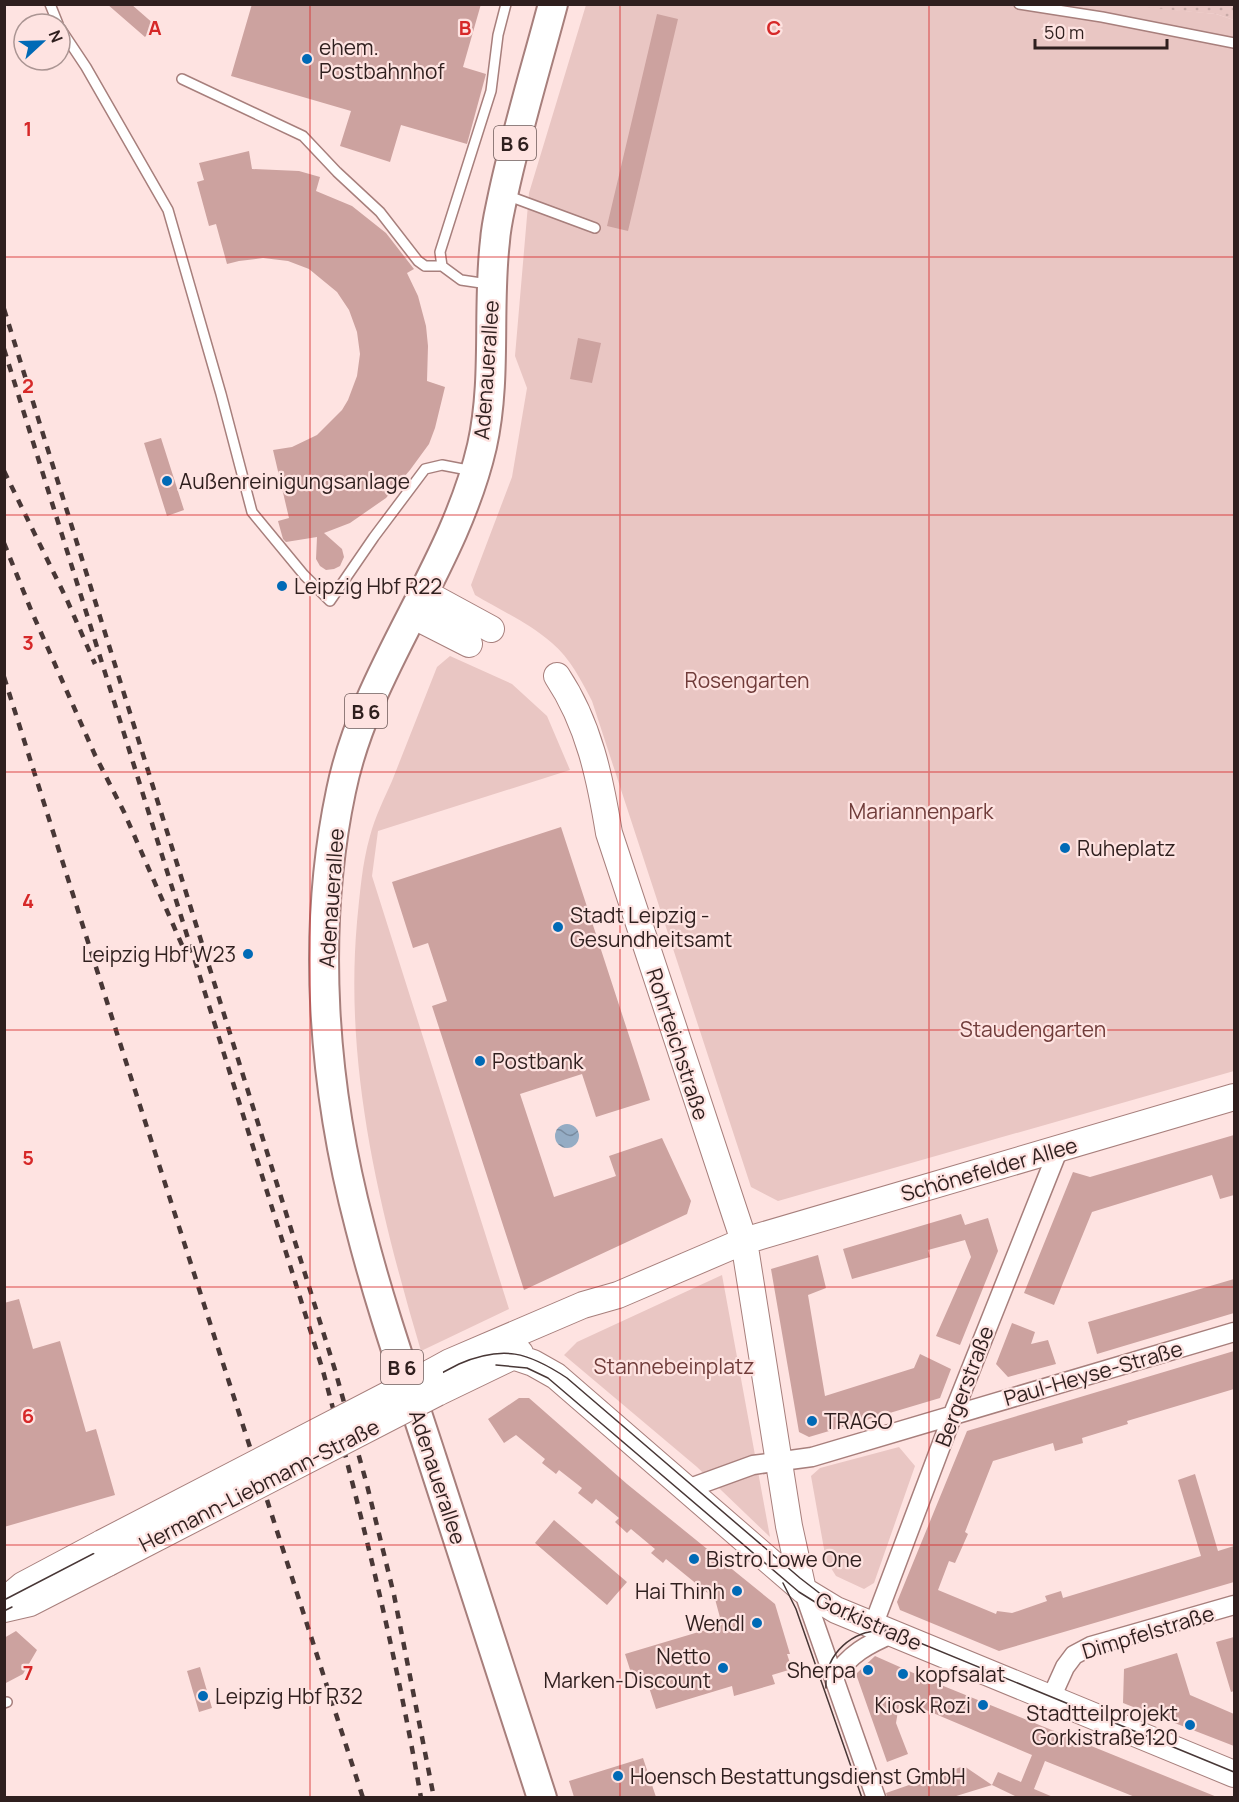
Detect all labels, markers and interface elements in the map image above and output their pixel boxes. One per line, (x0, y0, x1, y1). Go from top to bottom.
north arrow (12, 12, 72, 72)
scale bar (1035, 12, 1167, 50)
text: A (148, 14, 162, 41)
text: B (459, 14, 472, 41)
text: C (767, 14, 781, 41)
text: 50 m (1044, 20, 1084, 44)
text: N (44, 27, 68, 46)
place label: ehem. Postbahnhof (319, 33, 445, 85)
marker: ehem. Postbahnhof (300, 52, 314, 66)
text: 1 (24, 115, 32, 142)
road number: B 6 (494, 126, 536, 160)
street label: Adenauerallee (467, 299, 505, 441)
text: 2 (22, 372, 34, 399)
place label: Außenreinigungsanlage (179, 467, 410, 495)
marker: Außenreinigungsanlage (160, 474, 174, 488)
place label: Leipzig Hbf R22 (294, 572, 442, 600)
marker: Leipzig Hbf R22 (275, 579, 289, 593)
text: 3 (22, 629, 34, 656)
park label: Rosengarten (684, 666, 810, 694)
road number: B 6 (345, 694, 387, 728)
park label: Mariannenpark (849, 797, 994, 825)
street label: Adenauerallee (312, 827, 350, 969)
place label: Ruheplatz (1077, 834, 1176, 862)
marker: Ruheplatz (1058, 841, 1072, 855)
text: 4 (22, 887, 34, 914)
place label: Stadt Leipzig - Gesundheitsamt (570, 901, 732, 953)
marker: Stadt Leipzig - Gesundheitsamt (551, 920, 565, 934)
place label: Leipzig Hbf W23 (82, 940, 236, 968)
marker: Leipzig Hbf W23 (241, 947, 255, 961)
street label: Rohrteichstraße (640, 965, 716, 1123)
park label: Staudengarten (960, 1015, 1106, 1043)
place label: Postbank (492, 1047, 584, 1075)
marker: Postbank (473, 1054, 487, 1068)
street label: Schönefelder Allee (897, 1130, 1081, 1208)
text: 5 (22, 1144, 34, 1171)
street label: Bergerstraße (928, 1322, 1000, 1450)
street label: Paul-Heyse-Straße (1000, 1334, 1186, 1412)
road number: B 6 (381, 1350, 423, 1384)
park label: Stannebeinplatz (594, 1352, 754, 1380)
text: 6 (22, 1402, 34, 1429)
street label: Adenauerallee (403, 1406, 473, 1548)
place label: TRAGO (824, 1407, 893, 1435)
street label: Hermann-Liebmann-Straße (134, 1412, 384, 1558)
marker: TRAGO (805, 1414, 819, 1428)
place label: Bistro Lowe One (706, 1545, 862, 1573)
marker: Bistro Lowe One (687, 1552, 701, 1566)
place label: Hai Thinh (635, 1577, 725, 1605)
marker: Hai Thinh (730, 1584, 744, 1598)
street label: Gorkistraße (812, 1585, 926, 1657)
street label: Dimpfelstraße (1079, 1599, 1217, 1665)
place label: Wendl (685, 1609, 745, 1637)
marker: Wendl (750, 1616, 764, 1630)
place label: Netto Marken-Discount (544, 1642, 711, 1694)
place label: Sherpa (787, 1656, 856, 1684)
text: 7 (23, 1659, 33, 1686)
place label: kopfsalat (915, 1660, 1005, 1688)
marker: Netto Marken-Discount (716, 1661, 730, 1675)
marker: Sherpa (861, 1663, 875, 1677)
marker: kopfsalat (896, 1667, 910, 1681)
place label: Leipzig Hbf R32 (215, 1682, 363, 1710)
marker: Leipzig Hbf R32 (196, 1689, 210, 1703)
place label: Kiosk Rozi (874, 1691, 971, 1719)
marker: Kiosk Rozi (976, 1698, 990, 1712)
place label: Stadtteilprojekt Gorkistraße120 (1026, 1699, 1178, 1751)
marker: Stadtteilprojekt Gorkistraße120 (1183, 1718, 1197, 1732)
place label: Hoensch Bestattungsdienst GmbH (630, 1762, 966, 1790)
marker: Hoensch Bestattungsdienst GmbH (611, 1769, 625, 1783)

